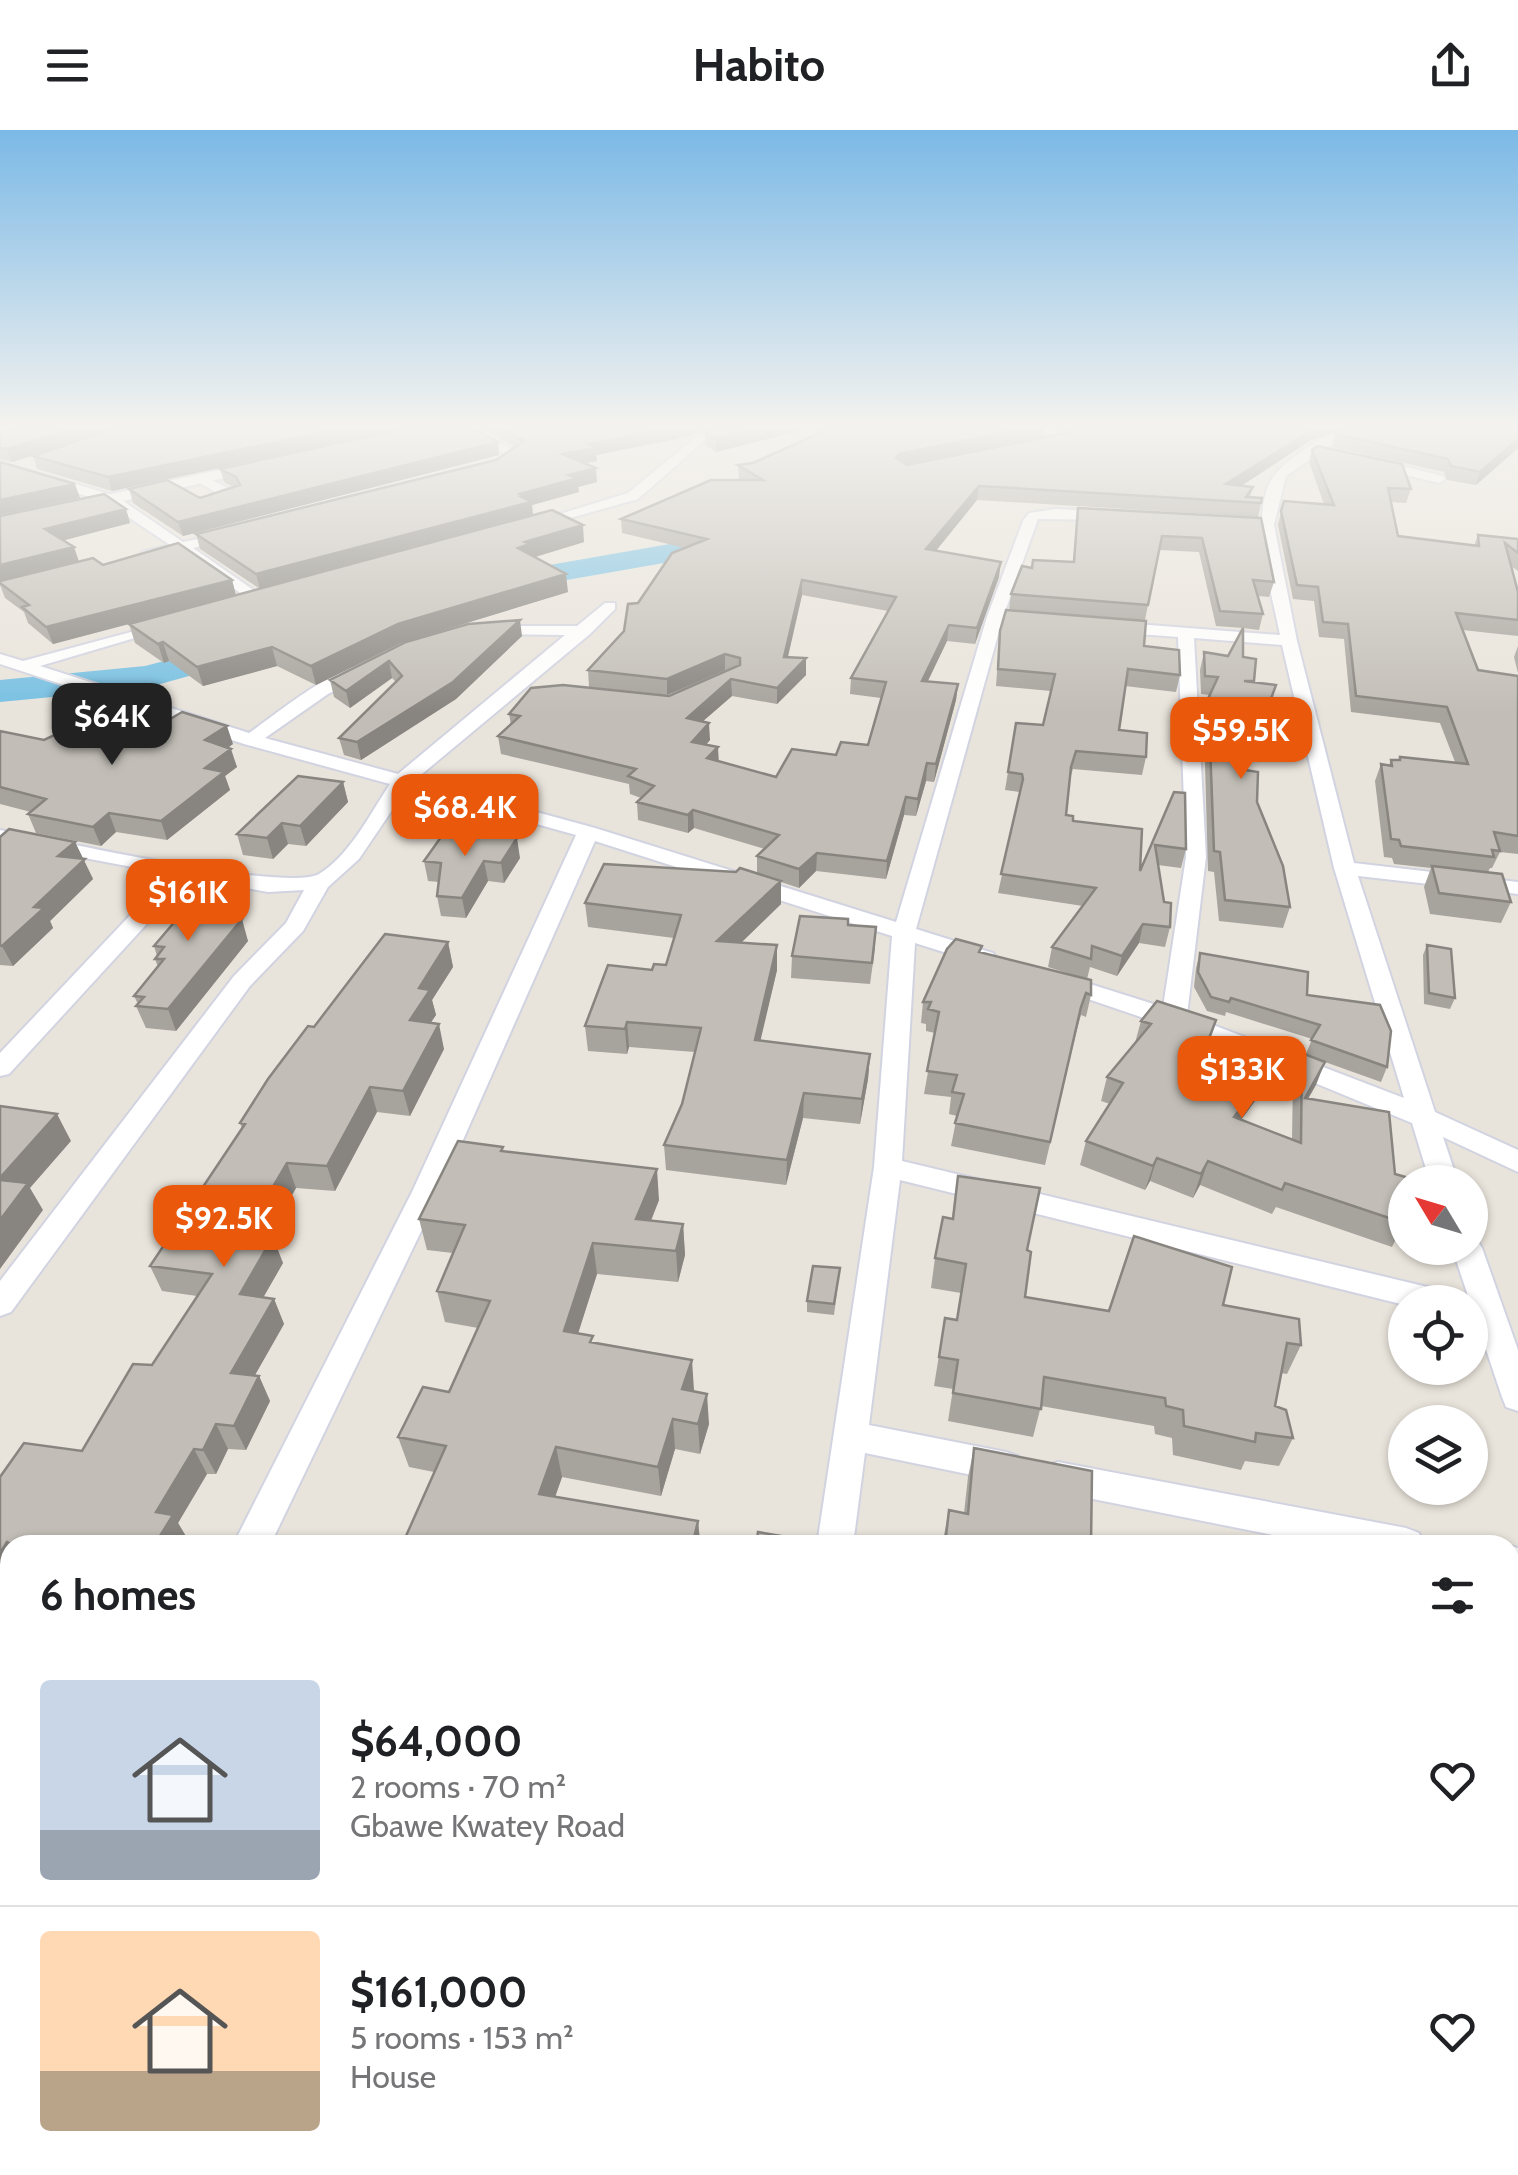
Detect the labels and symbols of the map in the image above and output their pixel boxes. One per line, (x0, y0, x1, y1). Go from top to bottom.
pin: $64K (53, 683, 171, 768)
pin: $59.5K (1160, 697, 1322, 782)
pin: $68.4K (384, 774, 546, 859)
pin: $161K (118, 859, 258, 944)
pin: $133K (1172, 1036, 1312, 1121)
north arrow (1388, 1165, 1488, 1265)
pin: $92.5K (143, 1185, 305, 1270)

